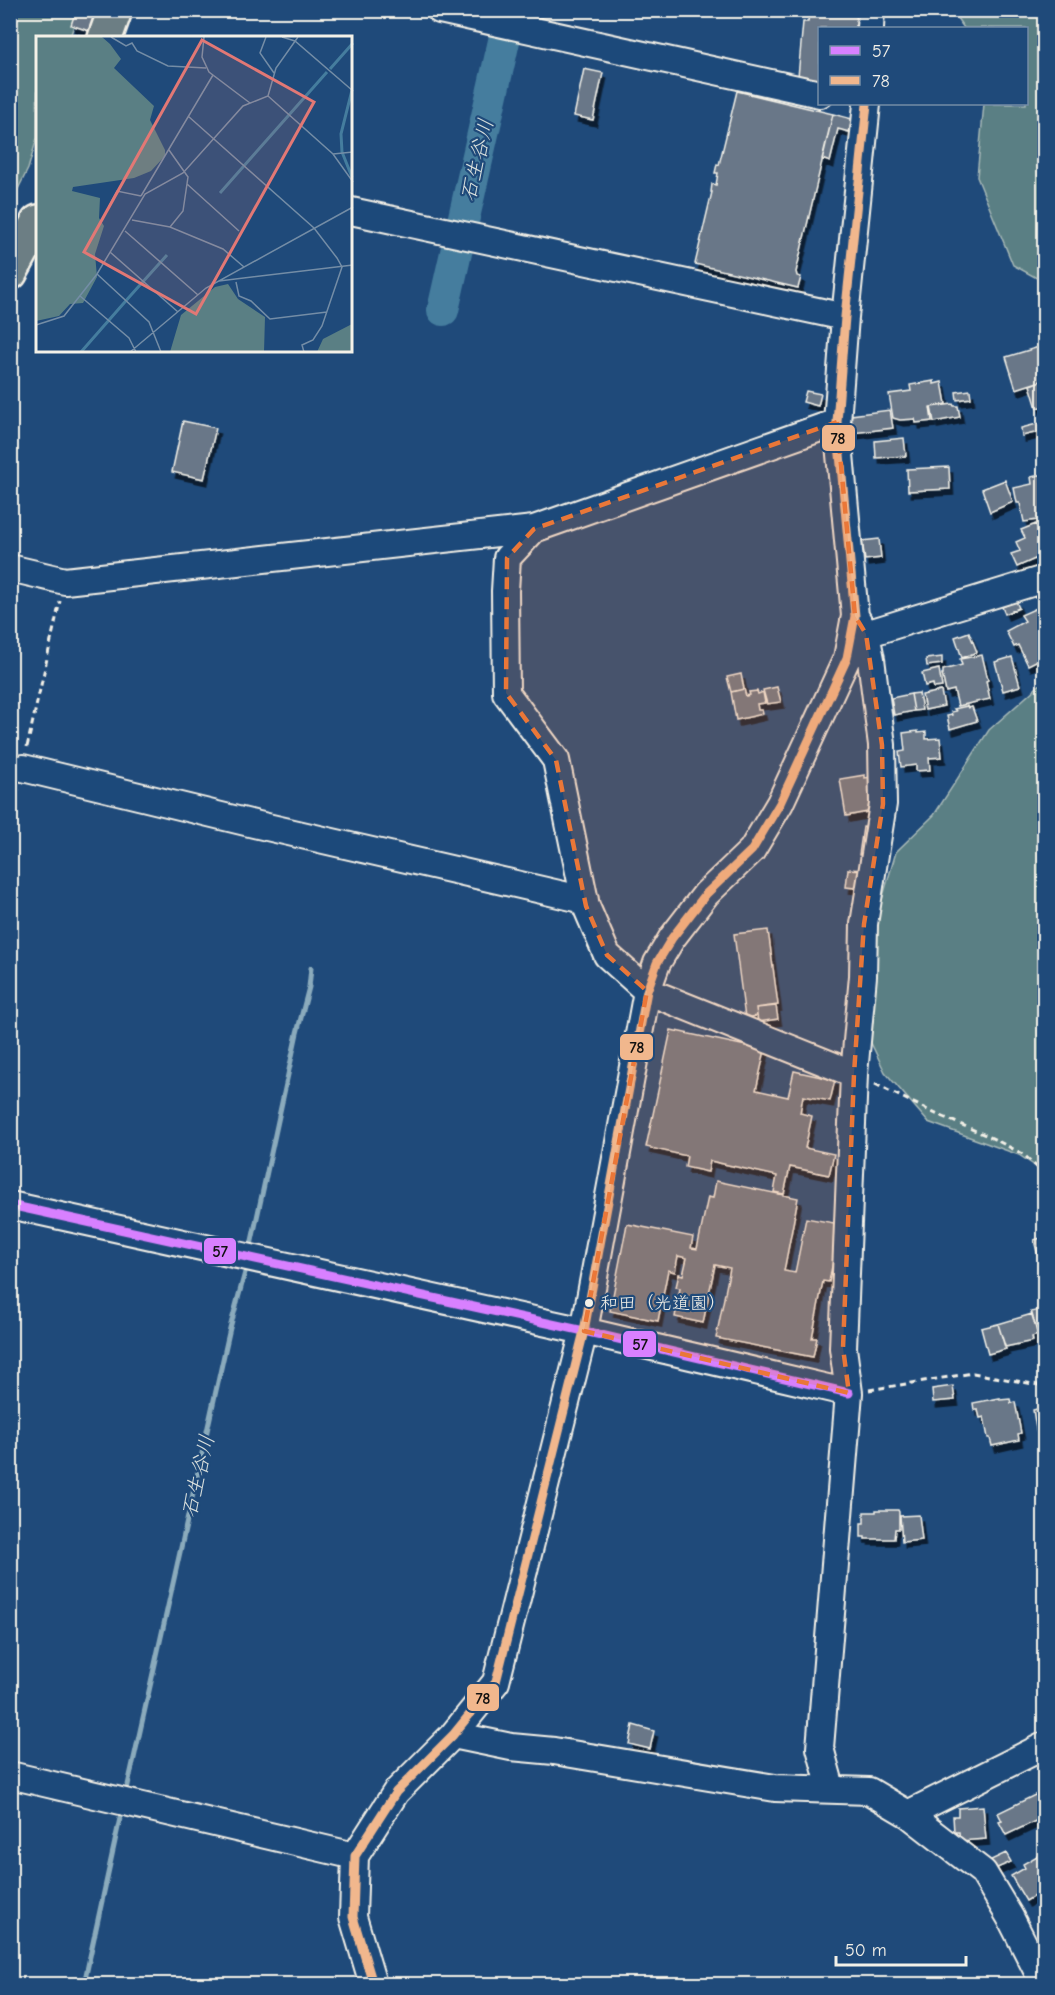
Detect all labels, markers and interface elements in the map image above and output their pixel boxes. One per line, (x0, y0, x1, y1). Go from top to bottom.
legend (818, 27, 1028, 105)
inset map (36, 36, 352, 352)
text: 57 (872, 41, 891, 62)
text: 78 (872, 71, 890, 92)
water label: 石生谷川 (456, 116, 498, 204)
line badge: 78 (821, 424, 856, 452)
text: 78 (831, 430, 845, 448)
line badge: 78 (619, 1033, 654, 1061)
text: 78 (630, 1039, 644, 1057)
line badge: 57 (203, 1237, 237, 1265)
text: 57 (212, 1243, 229, 1261)
place label: 和田（光道園） (600, 1293, 726, 1314)
marker: 和田（光道園） (583, 1297, 595, 1309)
line badge: 57 (622, 1330, 657, 1358)
text: 57 (632, 1336, 649, 1354)
water label: 石生谷川 (177, 1432, 219, 1520)
line badge: 78 (466, 1683, 500, 1712)
text: 78 (476, 1690, 490, 1708)
scale bar (836, 1929, 966, 1967)
text: 50 m (845, 1940, 887, 1961)

